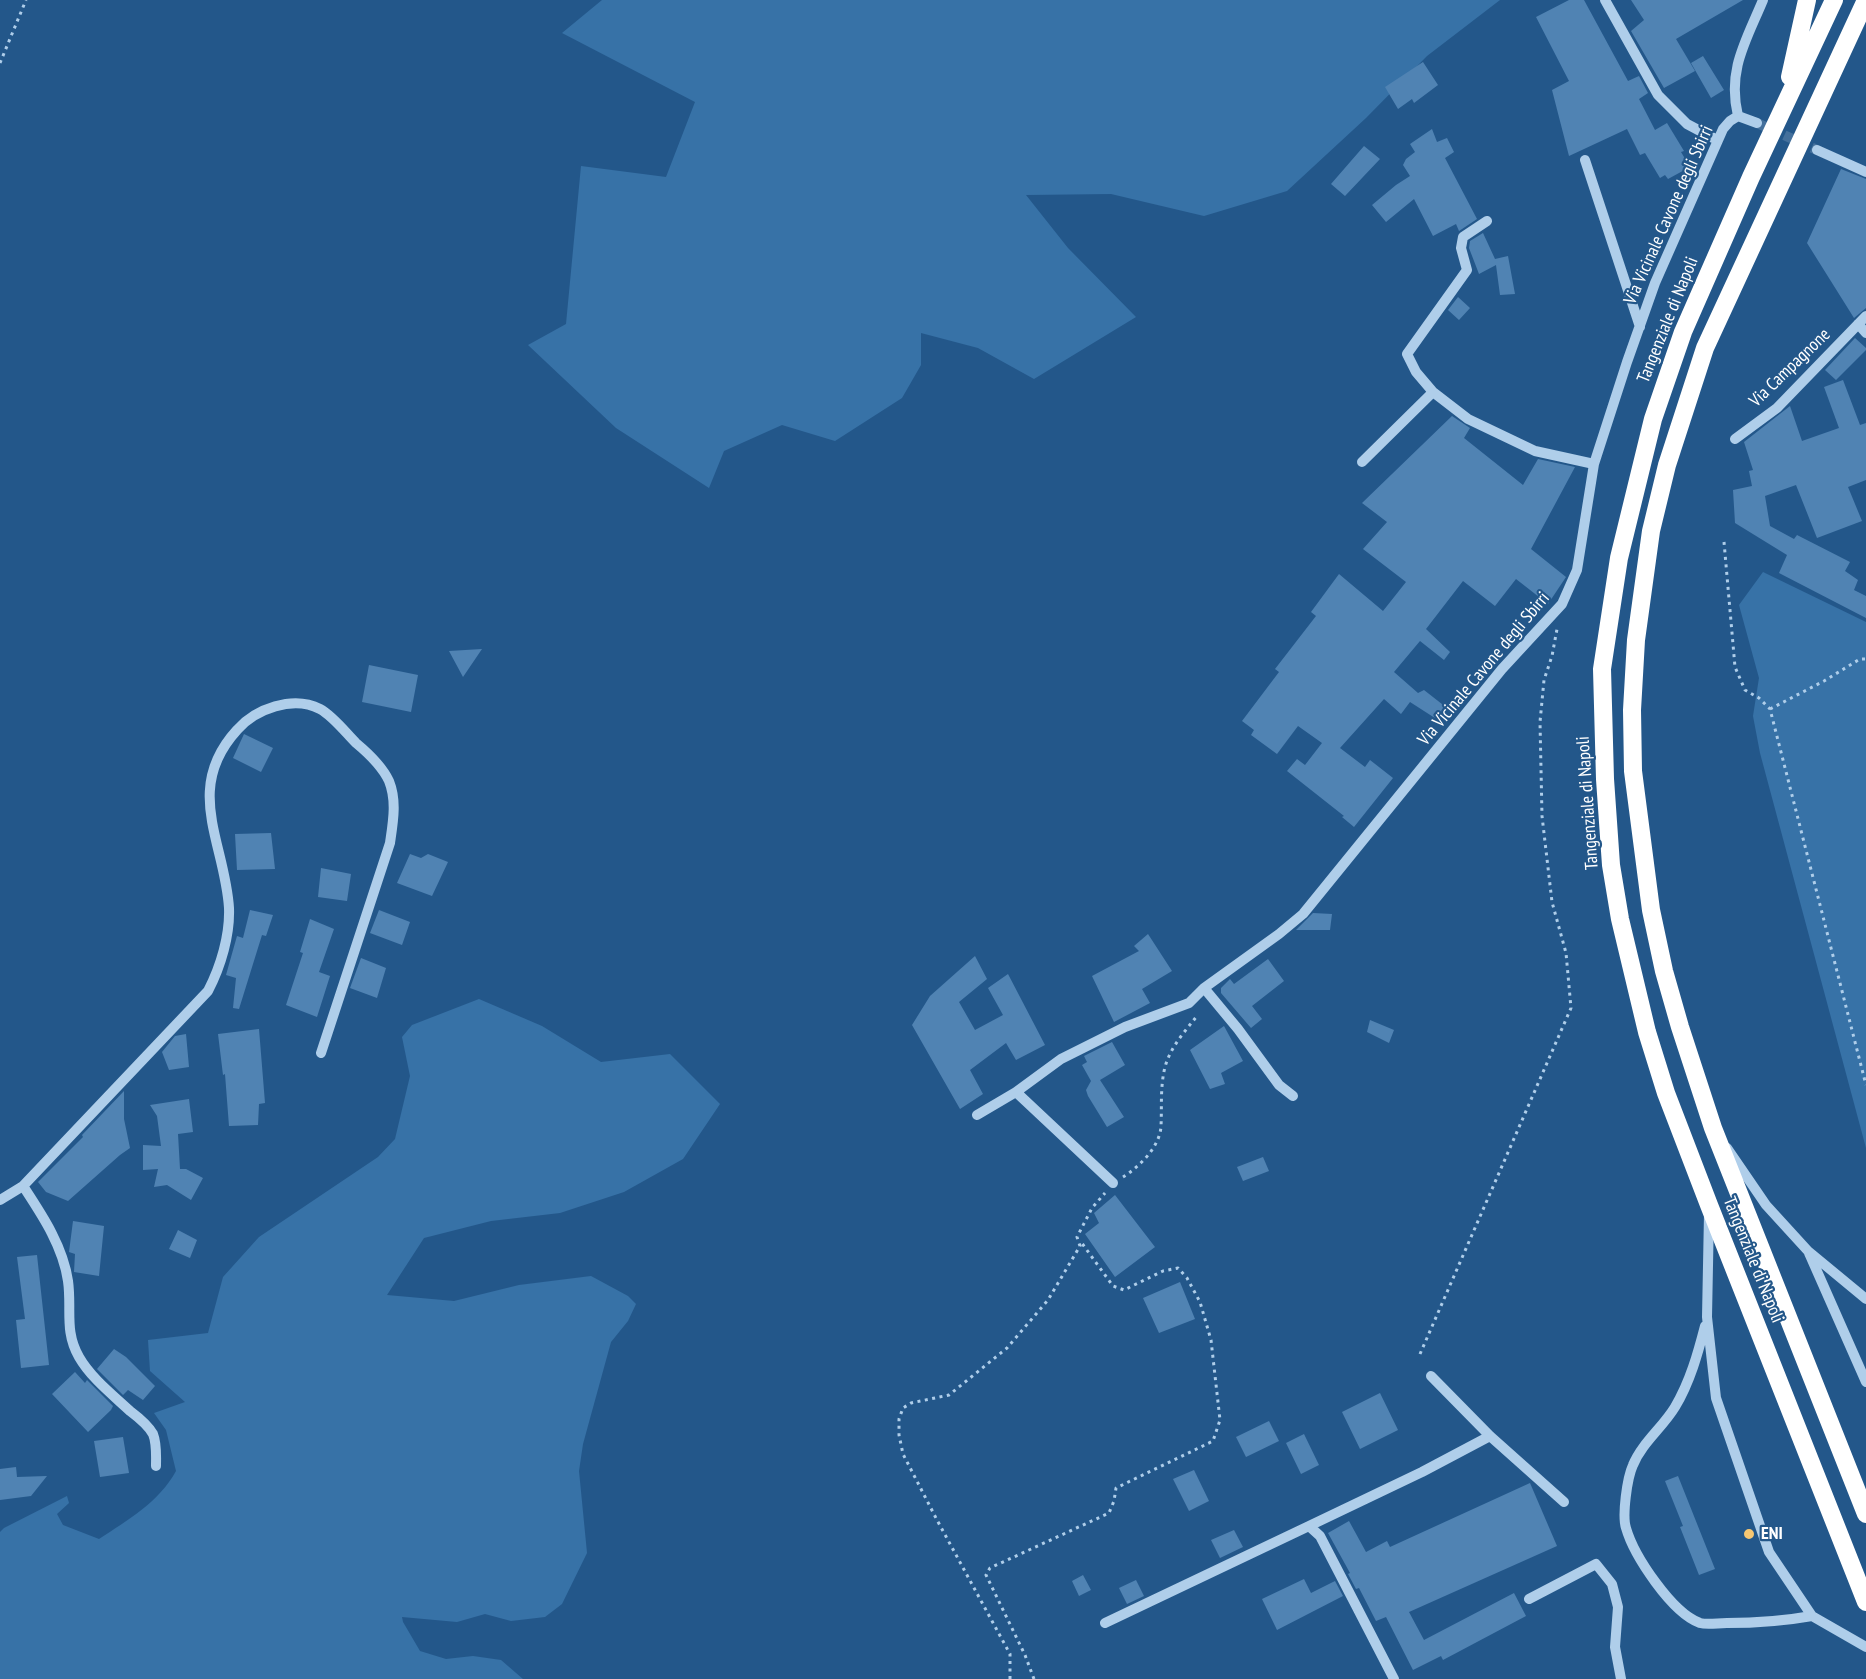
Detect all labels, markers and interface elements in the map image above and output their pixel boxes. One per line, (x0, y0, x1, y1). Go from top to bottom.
street label: Via Vicinale Cavone degli Sbirri (1620, 122, 1718, 308)
street label: Tangenziale di Napoli (1633, 254, 1703, 386)
street label: Via Campagnone (1745, 324, 1835, 412)
street label: Via Vicinale Cavone degli Sbirri (1414, 588, 1554, 750)
street label: Tangenziale di Napoli (1573, 735, 1603, 871)
street label: Tangenziale di Napoli (1718, 1194, 1788, 1326)
place label: ENI (1761, 1523, 1783, 1545)
marker: ENI (1742, 1527, 1756, 1541)

